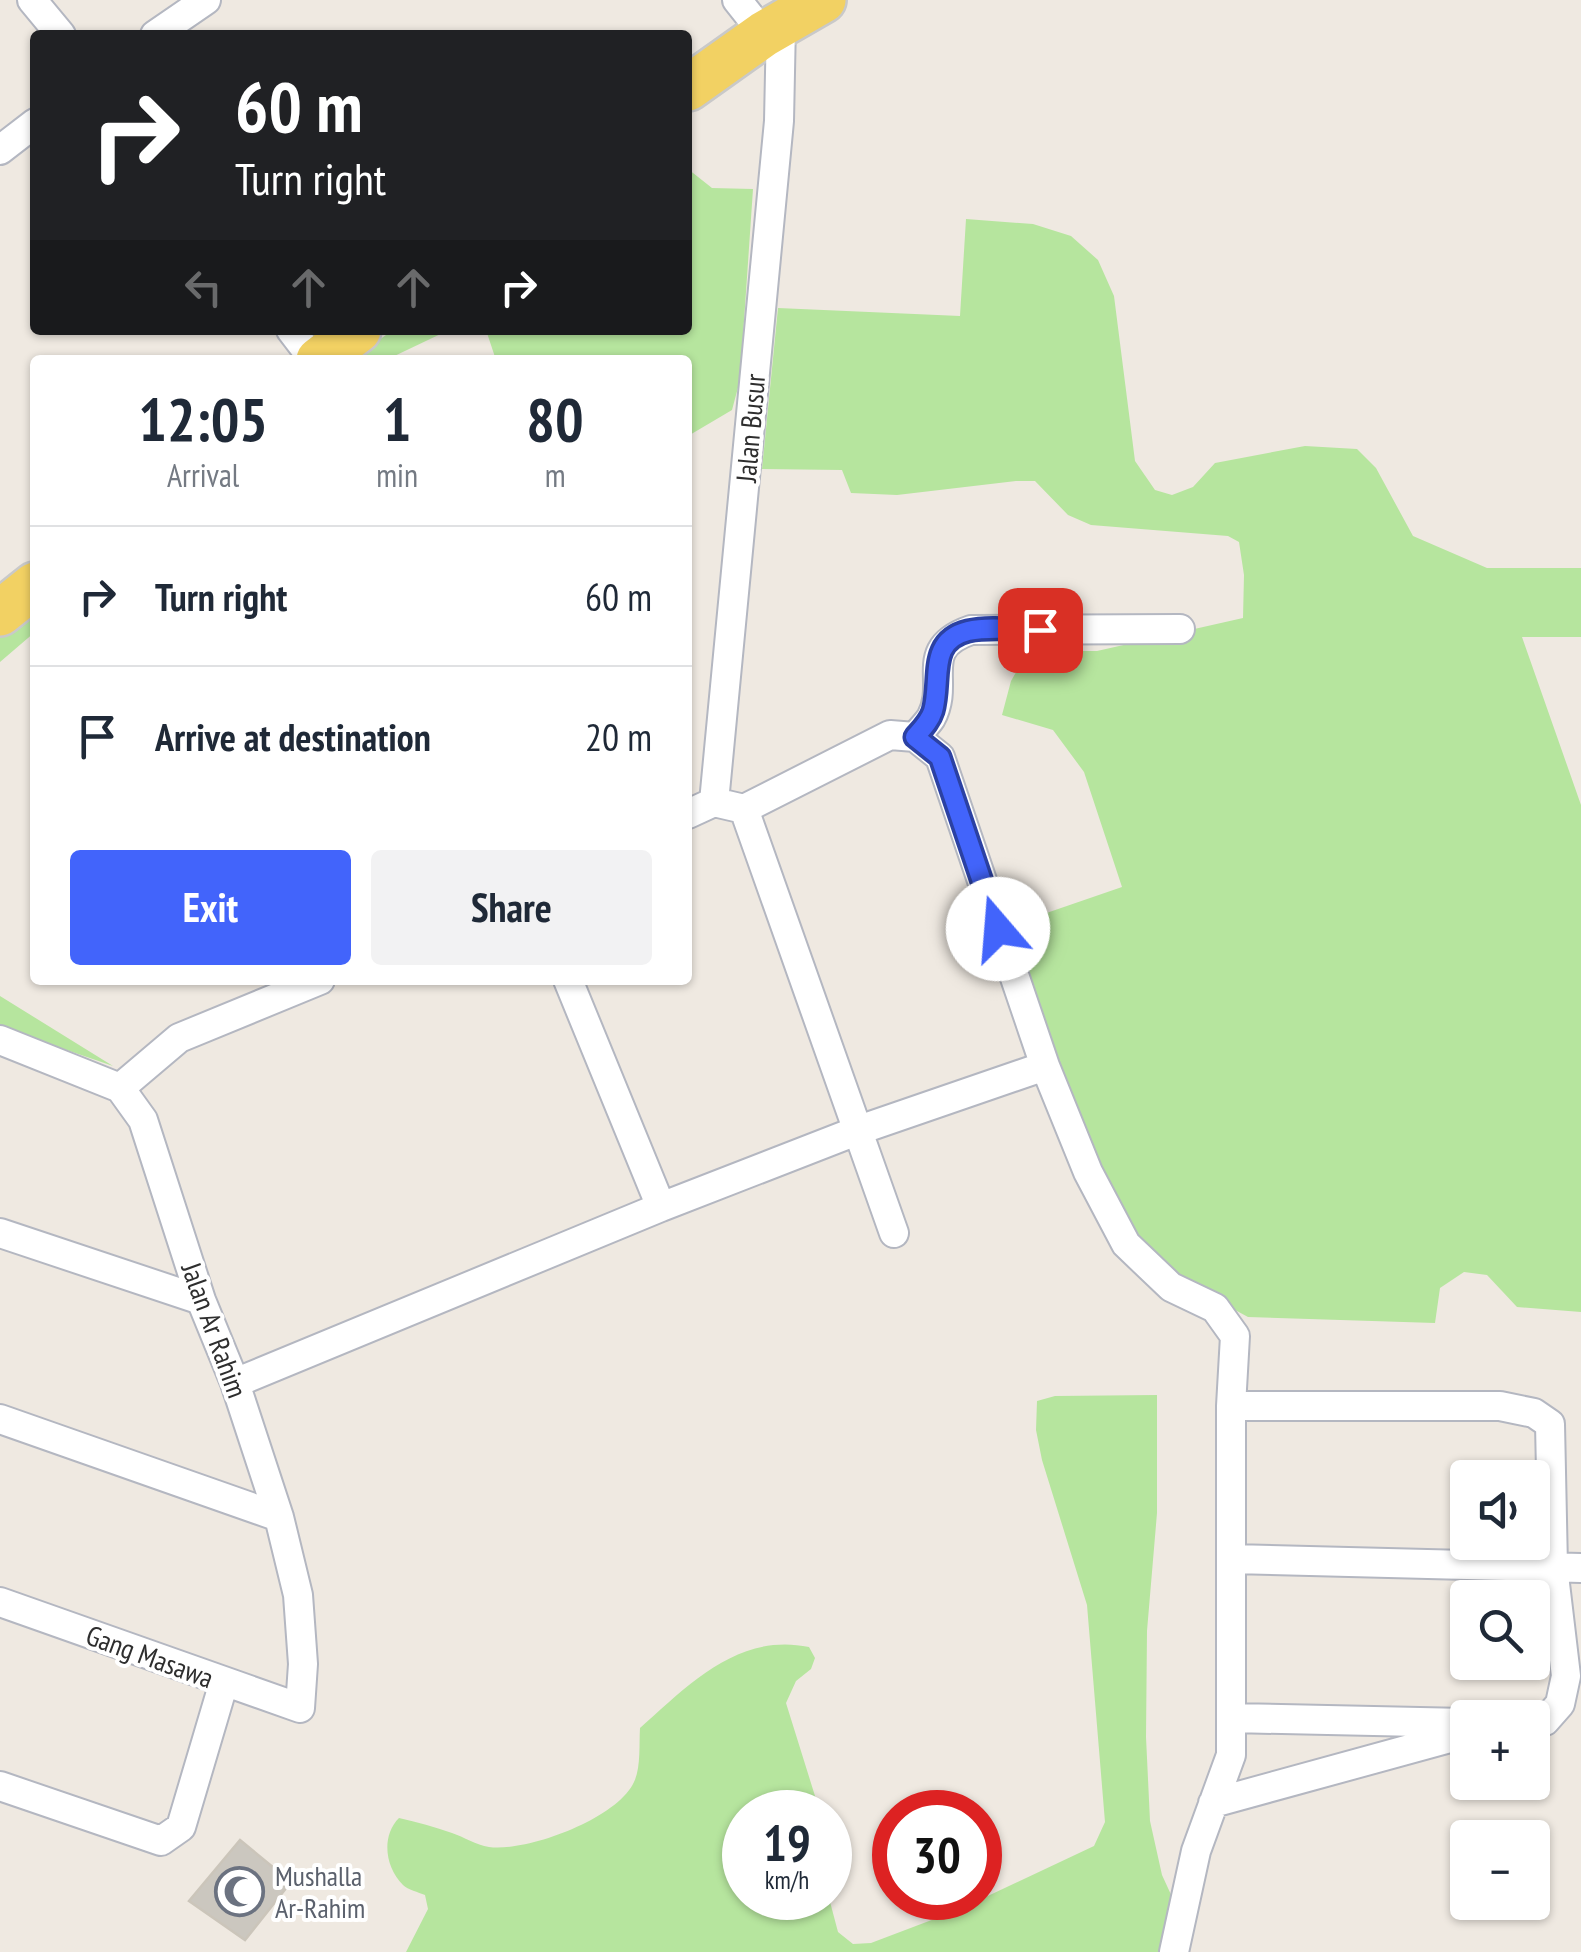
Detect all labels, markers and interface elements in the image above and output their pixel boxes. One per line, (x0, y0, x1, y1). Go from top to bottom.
text: 60 m (235, 61, 363, 151)
icon: right (70, 70, 200, 200)
text: Turn right (235, 149, 386, 207)
icon: left (176, 260, 231, 315)
icon: ahead (281, 260, 336, 315)
icon: ahead (386, 260, 441, 315)
icon: right (491, 260, 546, 315)
street label: Jalan Busur (727, 372, 773, 485)
text: 12:05 (138, 380, 268, 458)
text: 1 (383, 380, 412, 458)
text: 80 (526, 380, 584, 458)
text: Arrival (167, 454, 239, 496)
text: min (376, 454, 418, 496)
text: m (545, 454, 565, 496)
icon: right (70, 569, 125, 624)
text: Turn right (155, 572, 287, 621)
text: 60 m (585, 572, 652, 621)
pin (998, 588, 1083, 673)
icon: arrive (1013, 603, 1068, 658)
icon: arrive (70, 709, 125, 764)
text: Arrive at destination (155, 712, 431, 761)
text: 20 m (585, 712, 652, 761)
button: Exit (70, 850, 351, 965)
button: Share (371, 850, 652, 965)
position arrow (946, 877, 1050, 981)
street label: Jalan Ar Rahim (173, 1256, 257, 1403)
map controls (1450, 1460, 1550, 1920)
button: sound (1450, 1460, 1550, 1560)
button: search (1450, 1580, 1550, 1680)
street label: Gang Masawa (81, 1616, 219, 1696)
button: + (1450, 1700, 1550, 1800)
speed limit sign: 30 (872, 1790, 1002, 1920)
text: 19 (763, 1810, 811, 1875)
button: − (1450, 1820, 1550, 1920)
place label: Mushalla Ar-Rahim (275, 1857, 365, 1926)
text: km/h (765, 1864, 809, 1896)
mosque icon: Mushalla Ar-Rahim (214, 1865, 266, 1917)

